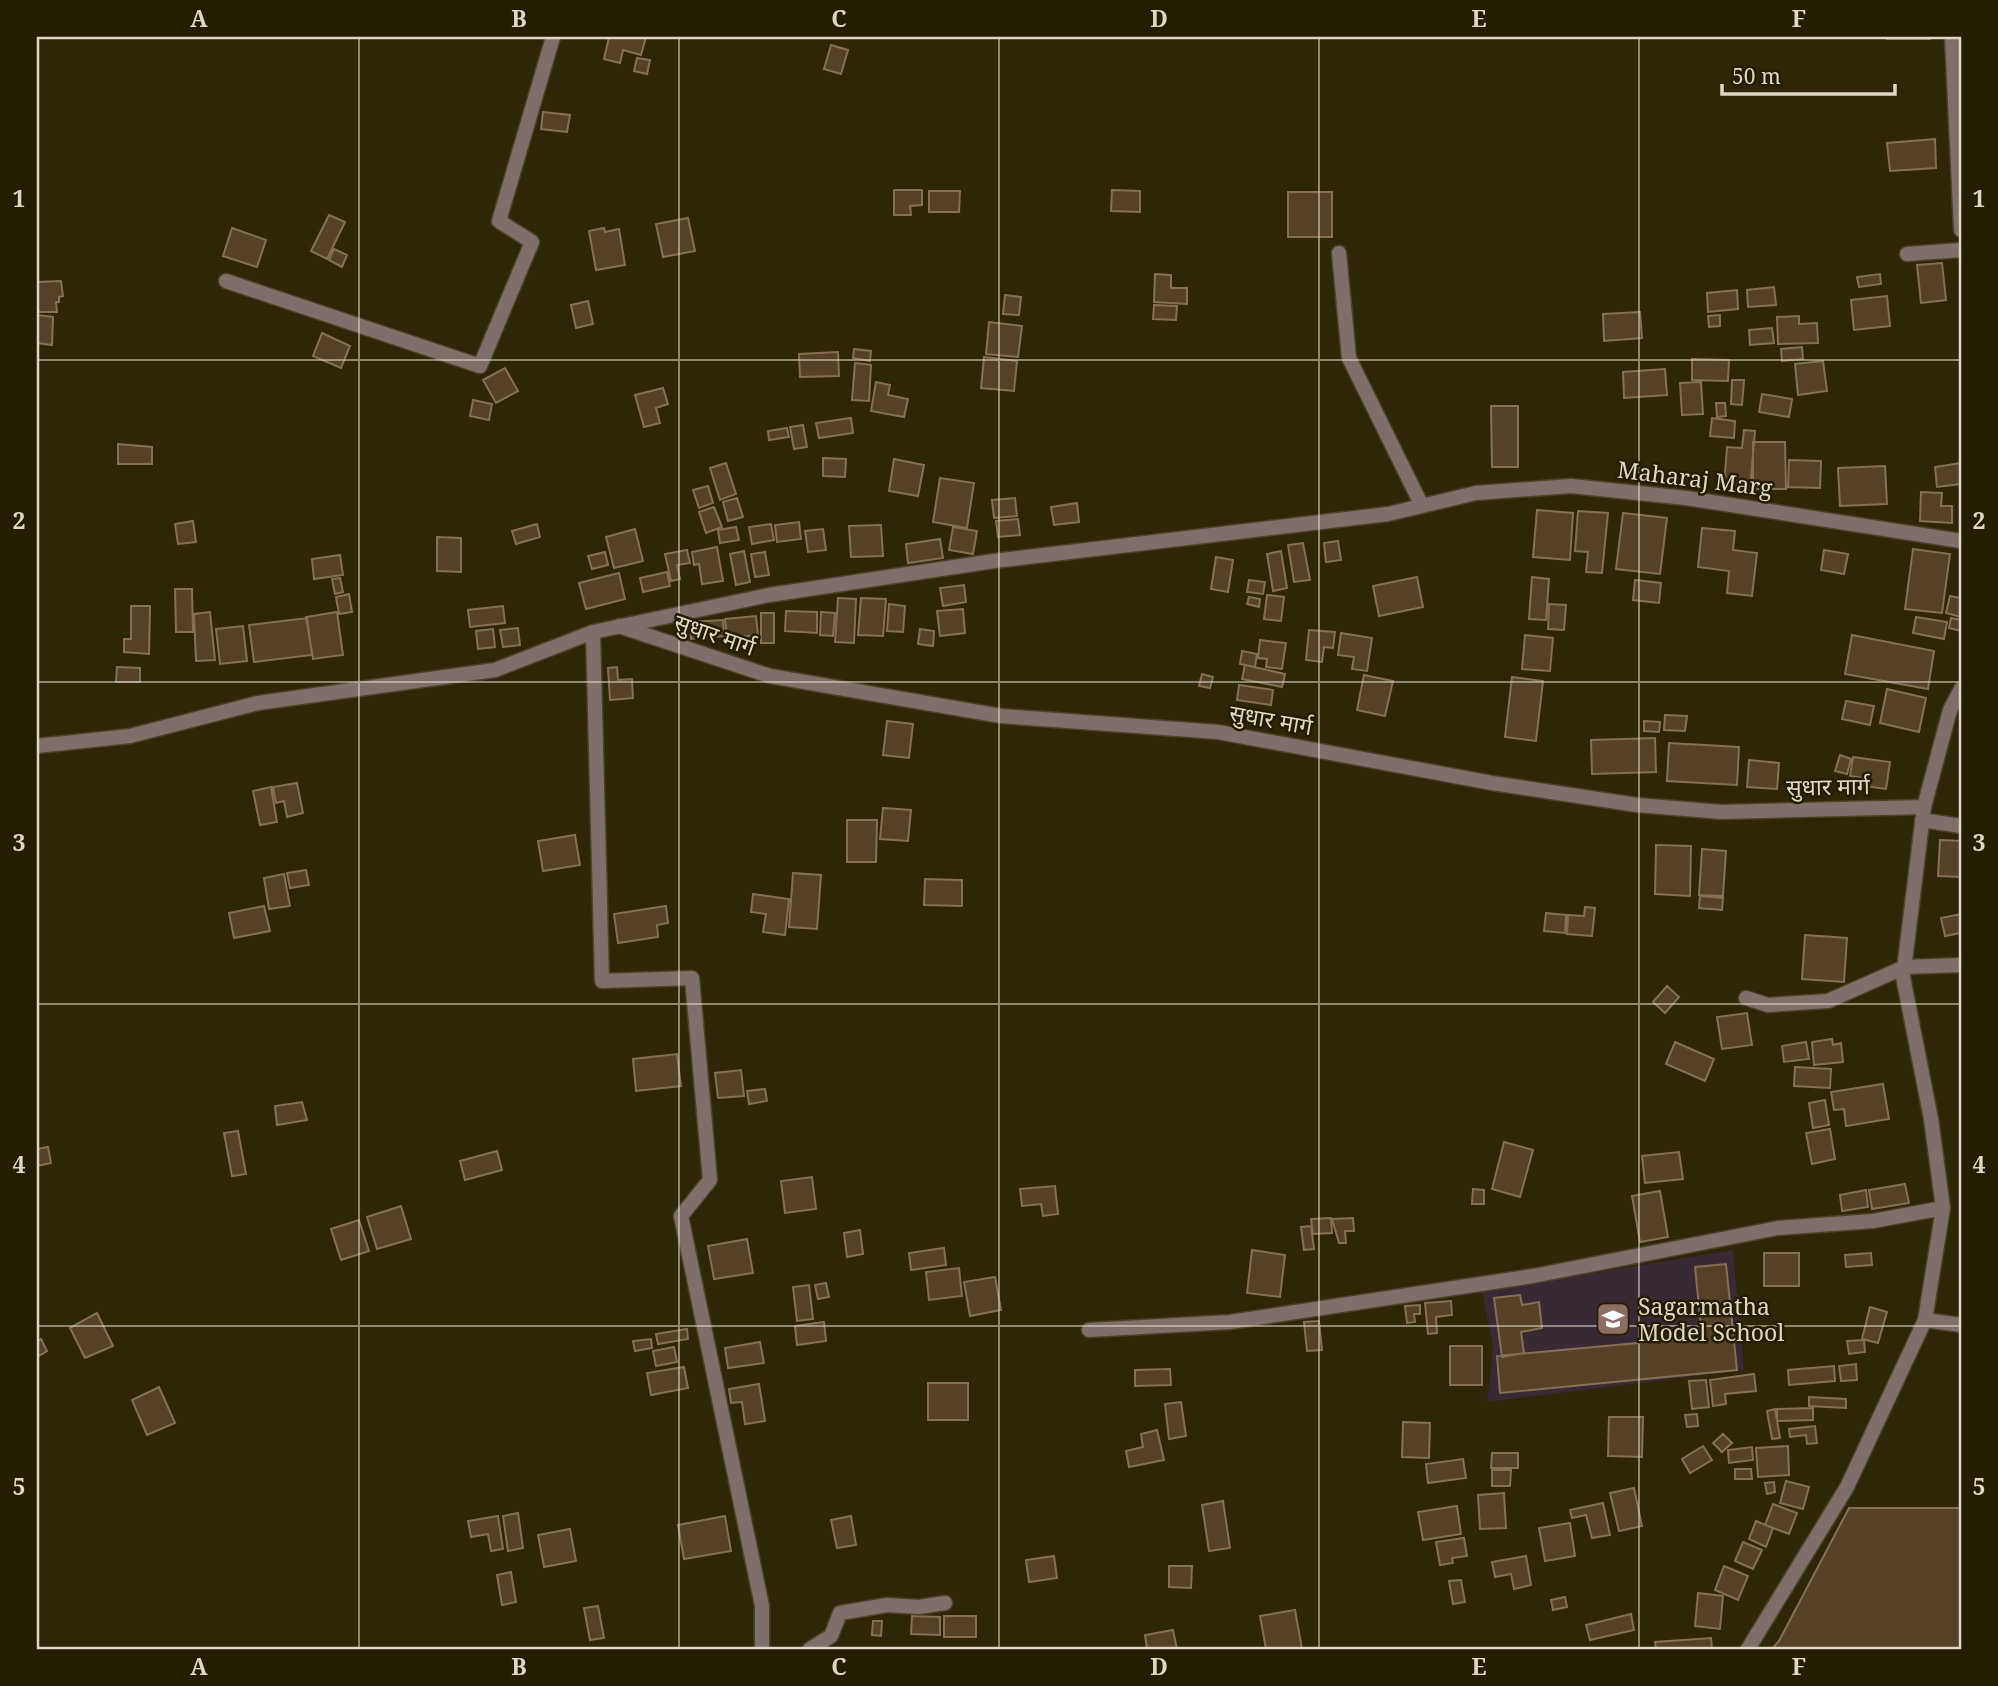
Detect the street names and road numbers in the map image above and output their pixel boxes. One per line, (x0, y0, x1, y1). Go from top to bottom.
street label: Maharaj Marg (1616, 453, 1775, 503)
street label: सुधार मार्ग (670, 605, 761, 663)
street label: सुधार मार्ग (1227, 696, 1316, 742)
street label: सुधार मार्ग (1786, 769, 1871, 803)

